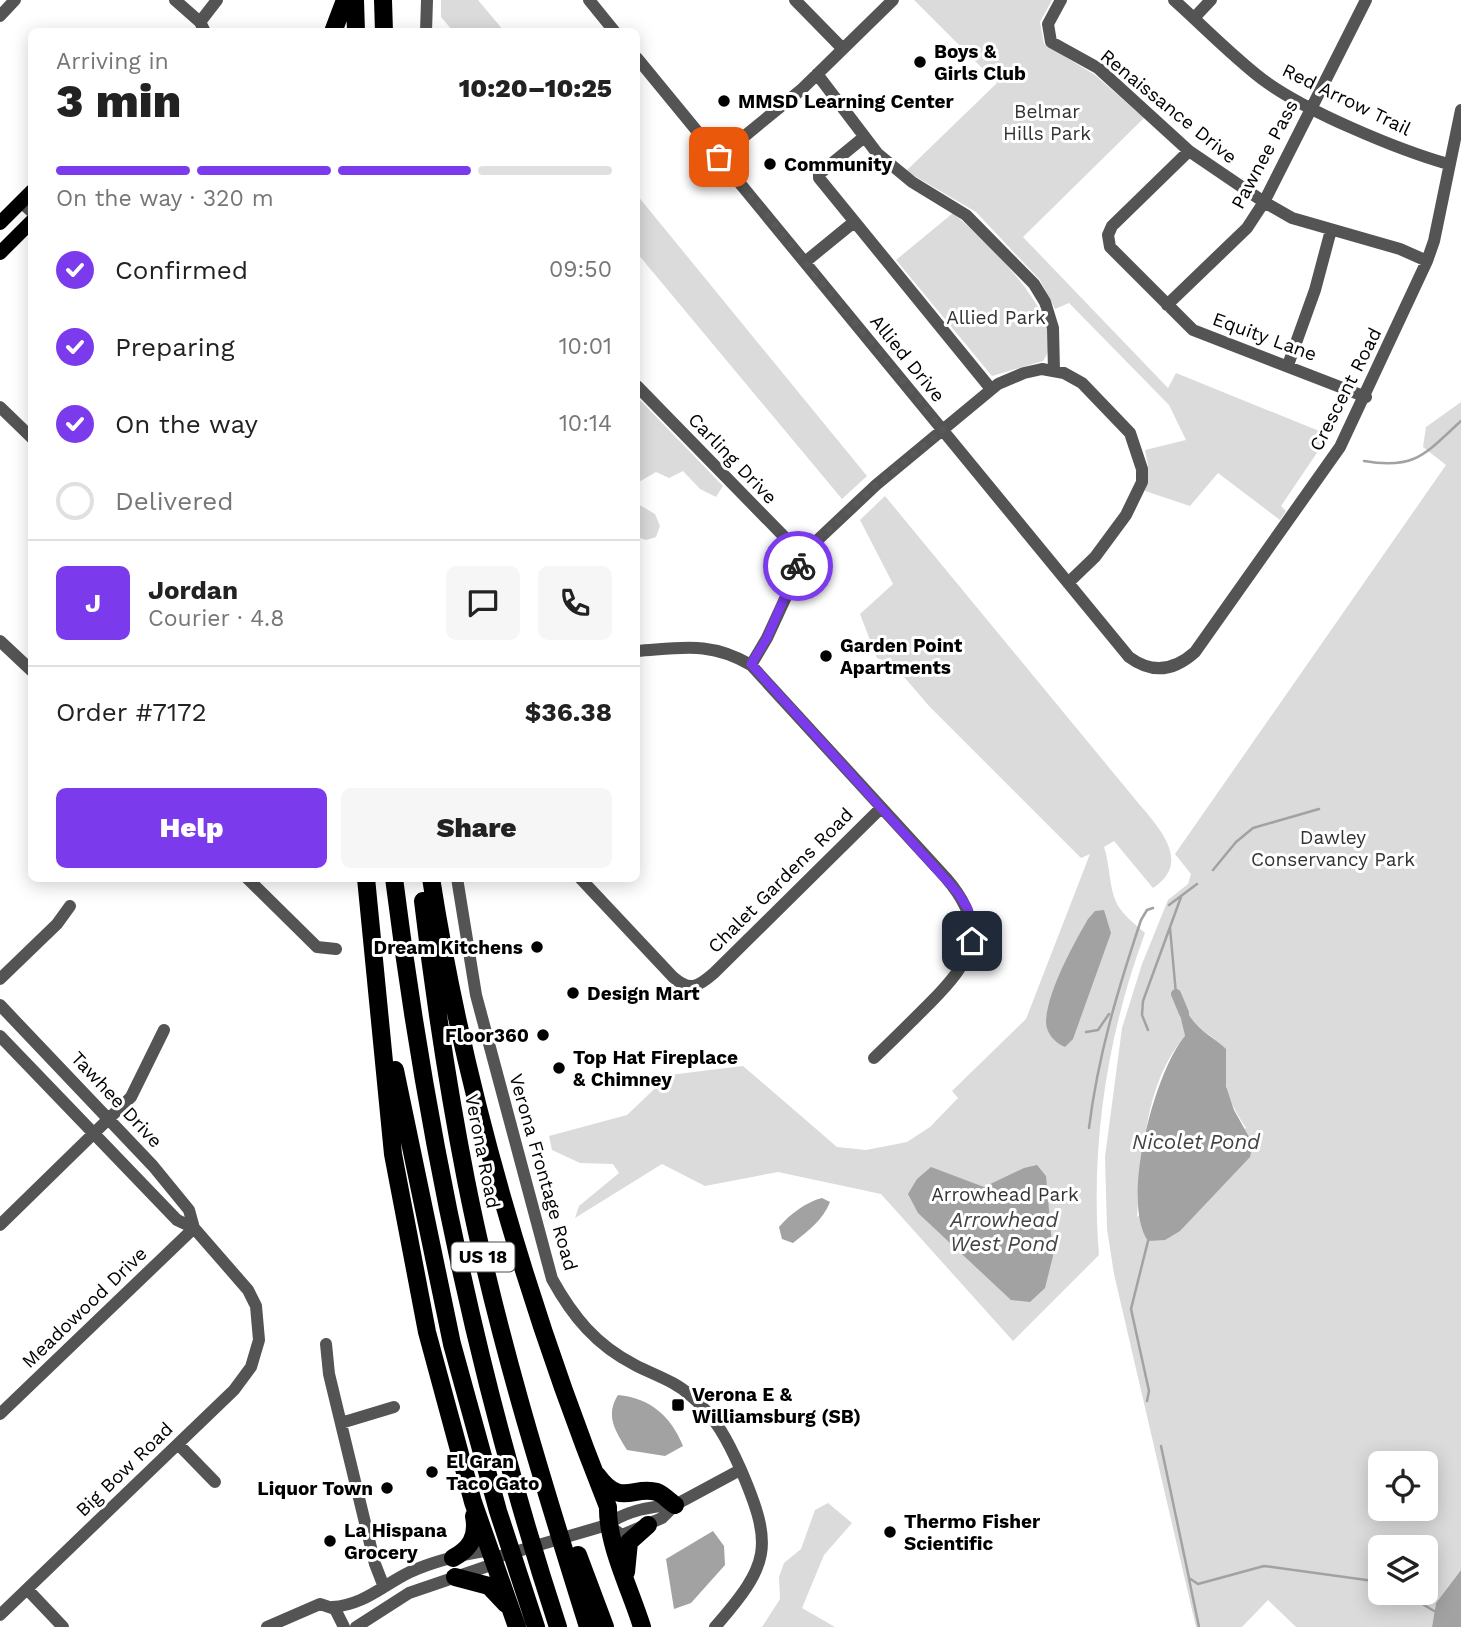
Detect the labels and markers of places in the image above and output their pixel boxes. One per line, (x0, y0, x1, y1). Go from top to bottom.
place label: Boys & Girls Club (934, 40, 1026, 85)
marker: Boys & Girls Club (912, 54, 928, 70)
place label: MMSD Learning Center (738, 90, 955, 113)
marker: MMSD Learning Center (716, 93, 732, 109)
pin (689, 127, 749, 187)
place label: Community (784, 153, 892, 176)
marker: Community (762, 156, 778, 172)
place label: Garden Point Apartments (840, 634, 963, 679)
marker: Garden Point Apartments (818, 648, 834, 664)
pin (942, 911, 1002, 971)
place label: Dream Kitchens (374, 936, 523, 959)
marker: Dream Kitchens (529, 939, 545, 955)
place label: Design Mart (587, 982, 700, 1005)
marker: Design Mart (565, 985, 581, 1001)
place label: Floor360 (445, 1024, 529, 1047)
marker: Floor360 (535, 1027, 551, 1043)
place label: Top Hat Fireplace & Chimney (573, 1046, 738, 1091)
marker: Top Hat Fireplace & Chimney (551, 1060, 567, 1076)
place label: Verona E & Williamsburg (SB) (692, 1383, 861, 1428)
marker: Verona E & Williamsburg (SB) (670, 1397, 686, 1413)
place label: El Gran Taco Gato (446, 1450, 539, 1495)
marker: El Gran Taco Gato (424, 1464, 440, 1480)
place label: Liquor Town (257, 1477, 373, 1500)
marker: Liquor Town (379, 1480, 395, 1496)
place label: Thermo Fisher Scientific (904, 1510, 1041, 1555)
place label: La Hispana Grocery (344, 1519, 447, 1564)
marker: Thermo Fisher Scientific (882, 1524, 898, 1540)
marker: La Hispana Grocery (322, 1533, 338, 1549)

